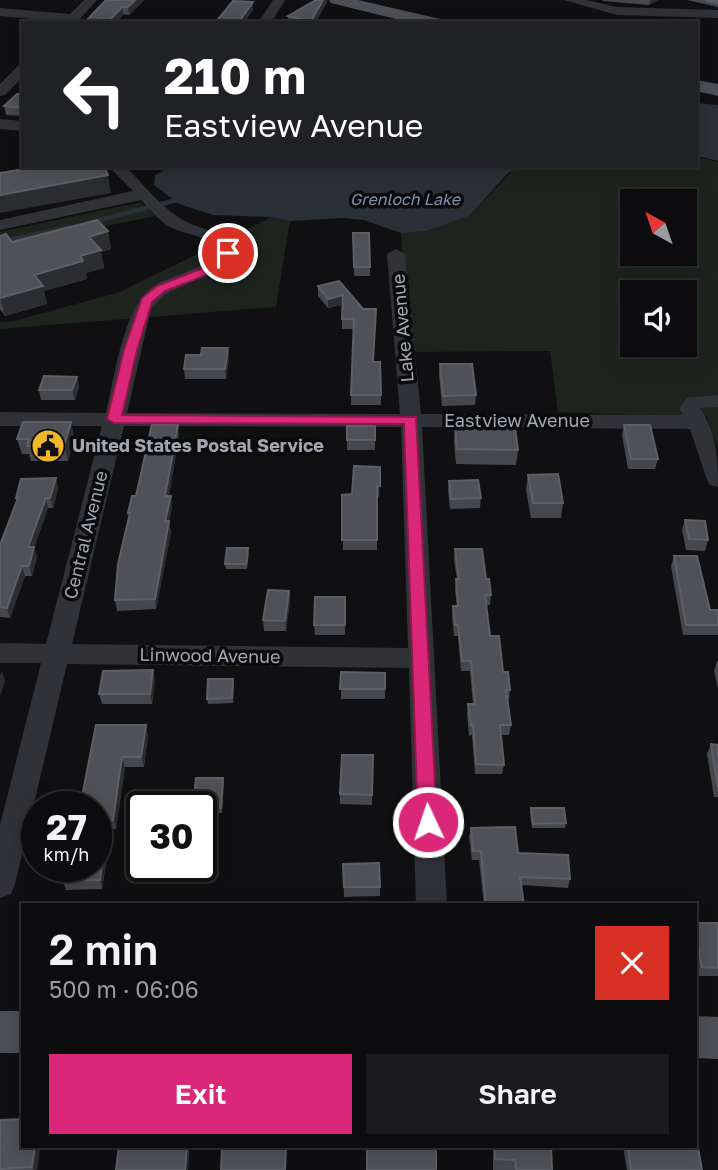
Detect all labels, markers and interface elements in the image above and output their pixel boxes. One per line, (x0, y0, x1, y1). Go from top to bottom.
text: 210 m (164, 46, 306, 105)
icon: left (49, 49, 140, 140)
text: Eastview Avenue (164, 106, 423, 144)
water label: Grenloch Lake (350, 189, 462, 209)
north arrow (620, 189, 696, 266)
map controls (620, 189, 697, 357)
pin (198, 223, 258, 283)
icon: arrive (209, 234, 247, 272)
street label: Lake Avenue (386, 273, 418, 383)
button: sound (620, 280, 697, 357)
street label: Eastview Avenue (444, 409, 590, 431)
public building icon: United States Postal Service (29, 427, 67, 465)
place label: United States Postal Service (72, 434, 324, 456)
street label: Central Avenue (58, 468, 112, 601)
street label: Linwood Avenue (139, 643, 281, 667)
position arrow (391, 785, 465, 859)
speed limit sign: 30 (126, 791, 217, 882)
text: 27 (46, 806, 87, 848)
text: km/h (44, 843, 89, 865)
text: 2 min (49, 924, 158, 974)
button: close (595, 926, 669, 1000)
text: 500 m · 06:06 (49, 975, 199, 1003)
button: Exit (49, 1054, 352, 1134)
button: Share (366, 1054, 669, 1134)

